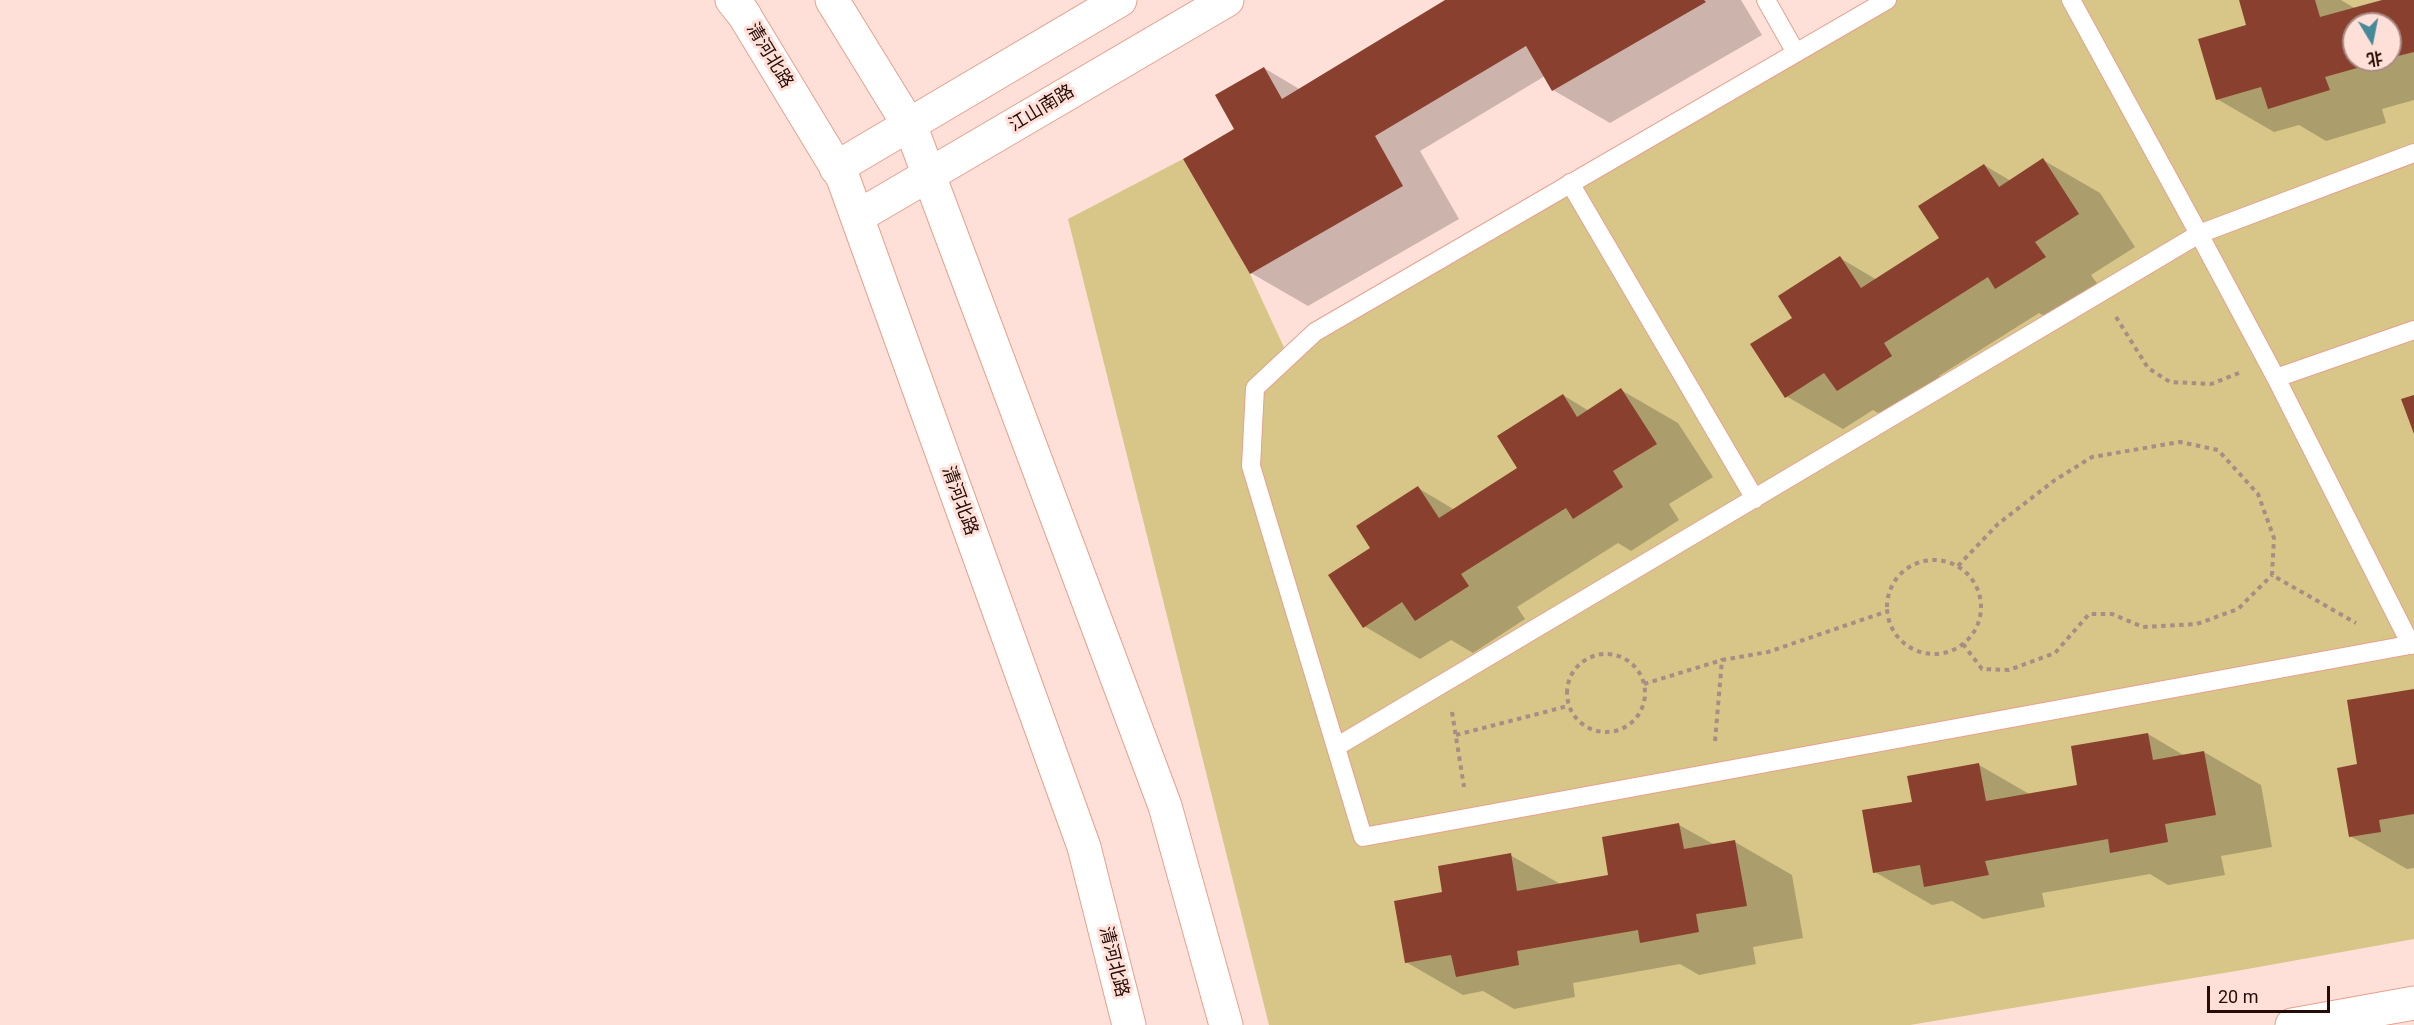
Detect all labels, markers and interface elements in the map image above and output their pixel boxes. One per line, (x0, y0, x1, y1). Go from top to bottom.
north arrow (2342, 12, 2402, 72)
street label: 清河北路 (741, 20, 797, 92)
text: 北 (2365, 48, 2384, 69)
street label: 江山南路 (1006, 81, 1078, 137)
street label: 清河北路 (937, 463, 981, 539)
street label: 清河北路 (1094, 924, 1132, 1000)
scale bar (2210, 974, 2333, 1012)
text: 20 m (2218, 986, 2258, 1007)

